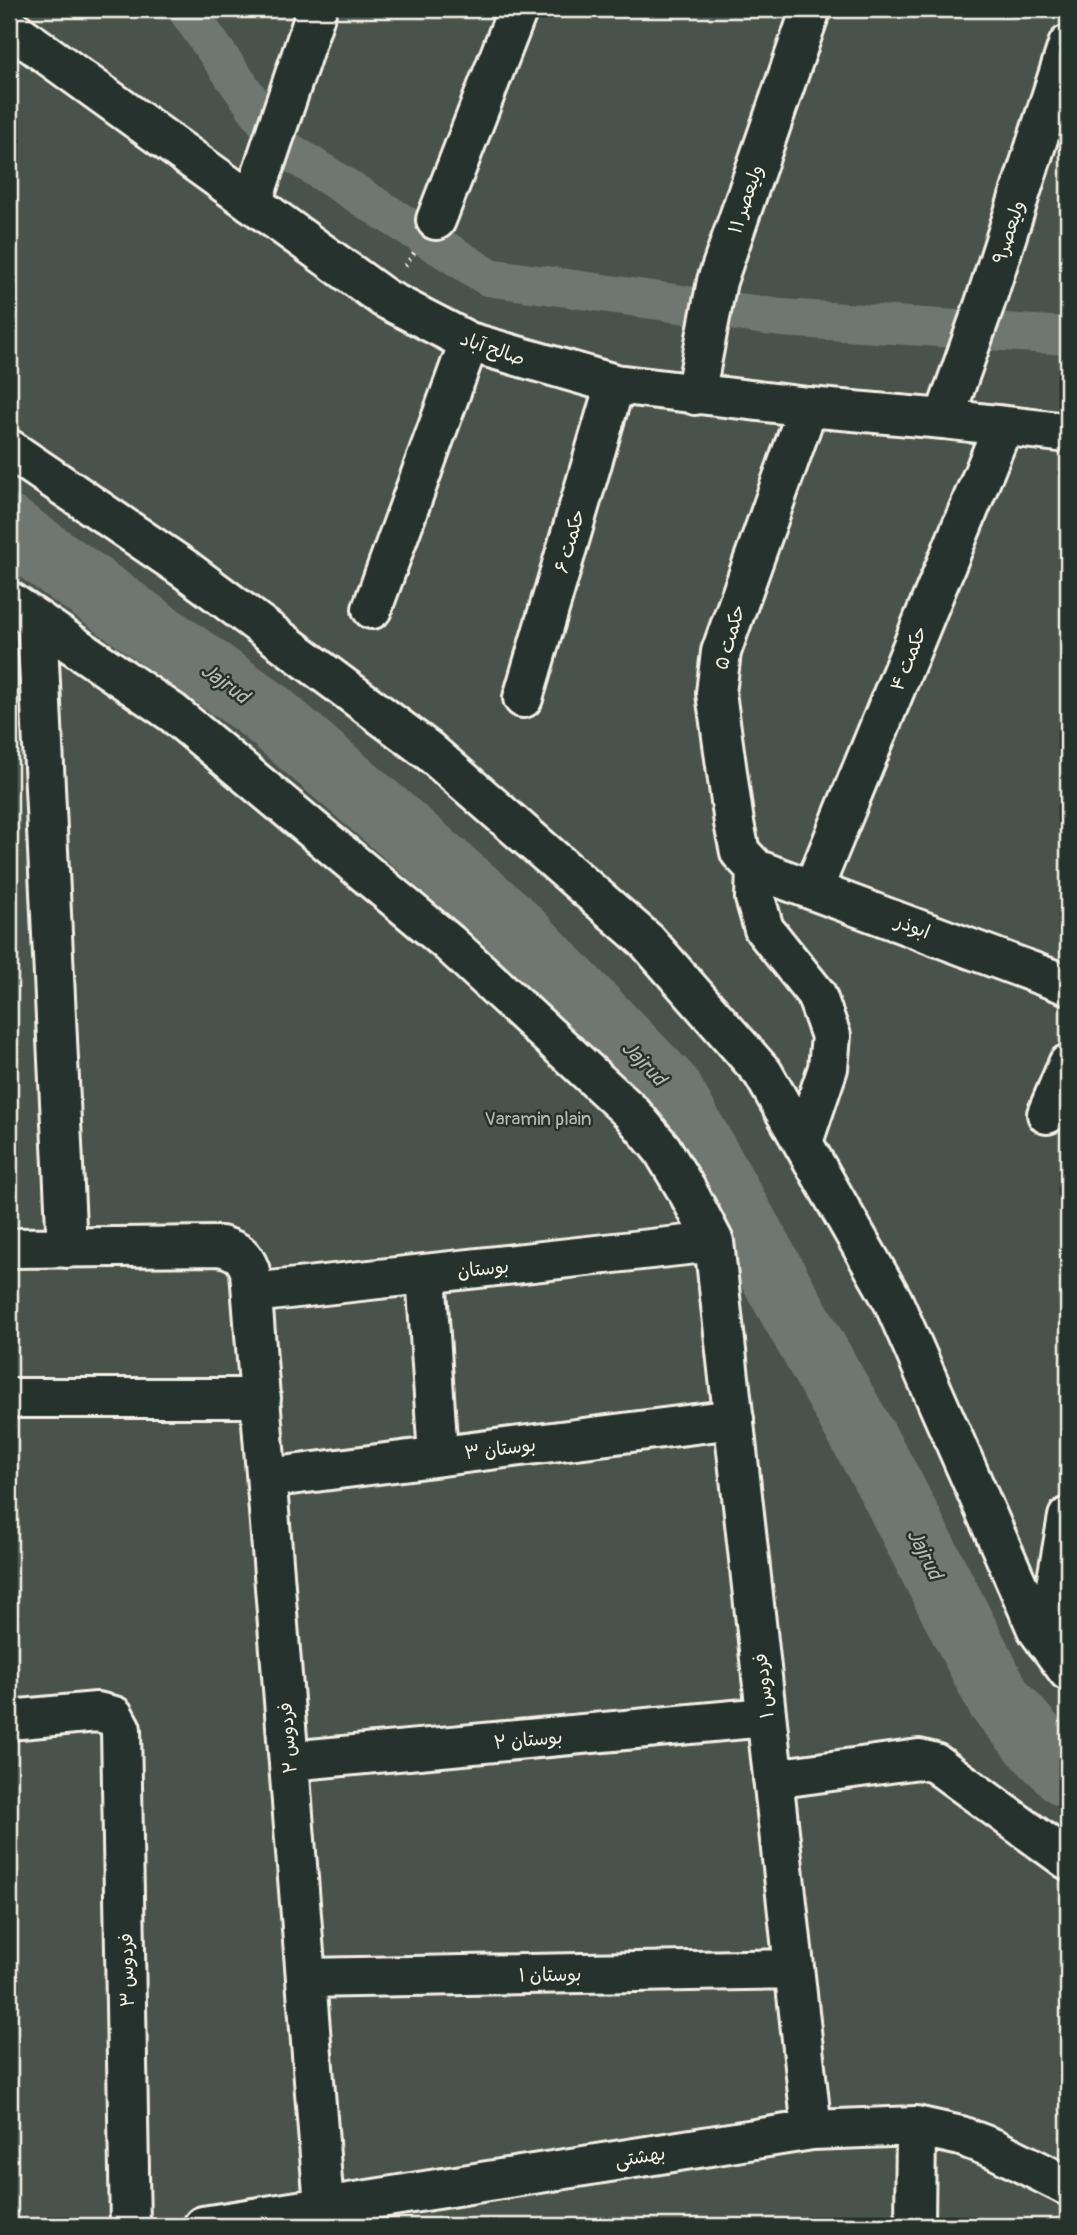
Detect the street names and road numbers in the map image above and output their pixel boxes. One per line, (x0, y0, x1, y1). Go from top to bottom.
street label: ولیعصر ۱۱ (723, 162, 769, 237)
street label: ولیعصر۹ (987, 197, 1030, 267)
street label: صالح آباد (457, 327, 528, 371)
street label: حکمت ۶ (549, 507, 590, 576)
street label: حکمت ۵ (709, 602, 751, 673)
street label: حکمت ۴ (885, 622, 933, 694)
street label: ابوذر (890, 909, 933, 944)
street label: بوستان (456, 1254, 510, 1284)
street label: بوستان ۳ (463, 1433, 537, 1465)
street label: فردوس ۱ (749, 1652, 779, 1720)
street label: فردوس ۲ (274, 1701, 302, 1774)
street label: بوستان ۲ (493, 1725, 563, 1755)
street label: فردوس ۳ (114, 1933, 140, 2007)
street label: بوستان ۱ (518, 1962, 582, 1988)
street label: بهشتی (613, 2141, 667, 2173)

